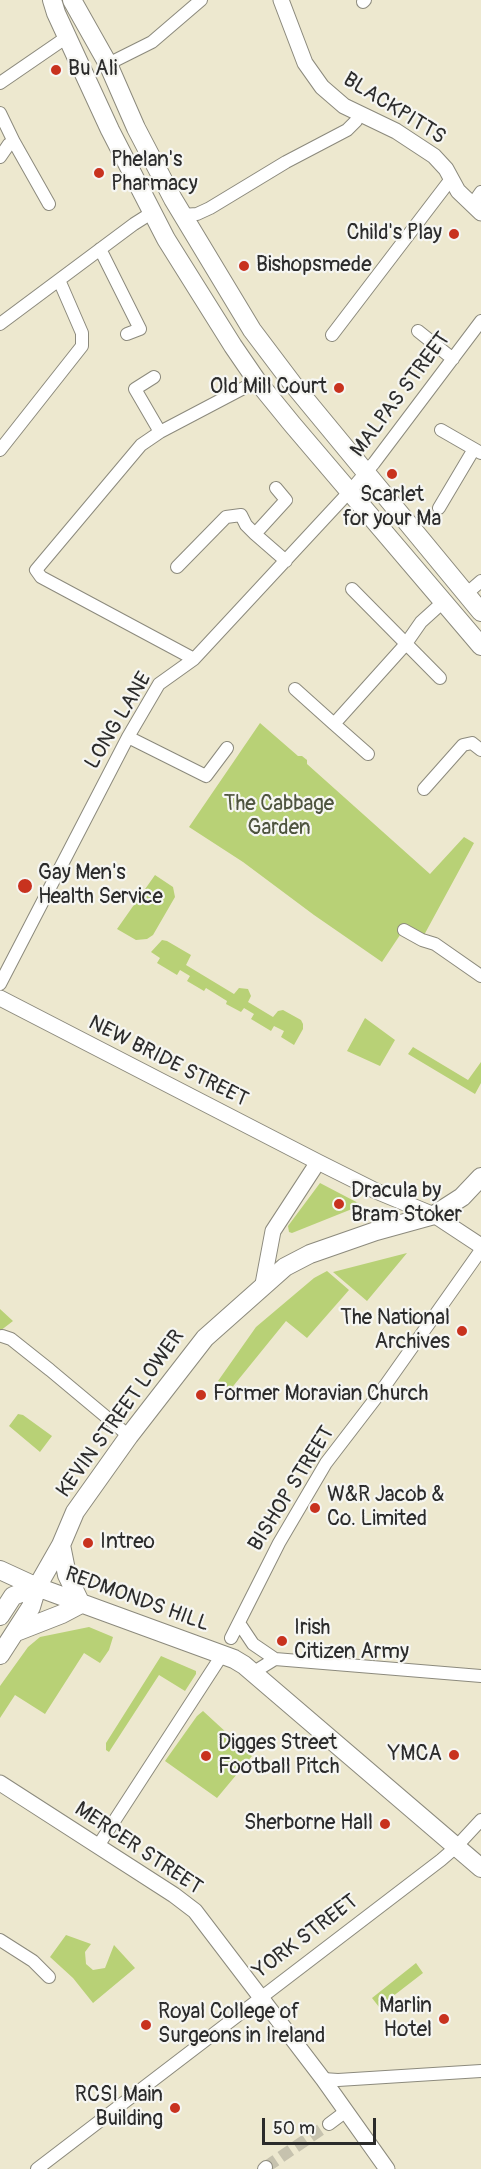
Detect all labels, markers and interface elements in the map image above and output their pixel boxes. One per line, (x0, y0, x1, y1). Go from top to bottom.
place label: Bu Ali (68, 57, 117, 83)
marker: Bu Ali (49, 63, 63, 77)
street label: BLACKPITTS (338, 68, 450, 150)
place label: Phelan's Pharmacy (111, 148, 198, 198)
marker: Phelan's Pharmacy (92, 166, 106, 180)
place label: Child's Play (347, 221, 442, 247)
marker: Child's Play (447, 227, 461, 241)
place label: Bishopsmede (256, 253, 371, 279)
marker: Bishopsmede (237, 259, 251, 273)
street label: MALPAS STREET (346, 328, 456, 462)
place label: Old Mill Court (210, 375, 327, 401)
marker: Old Mill Court (332, 381, 346, 395)
marker: Scarlet for your Ma (385, 467, 399, 481)
place label: Scarlet for your Ma (343, 483, 441, 533)
street label: LONG LANE (80, 668, 158, 774)
park label: The Cabbage Garden (224, 792, 334, 842)
place label: Gay Men's Health Service (38, 861, 163, 911)
marker: Gay Men's Health Service (16, 877, 34, 895)
street label: NEW BRIDE STREET (84, 1011, 252, 1113)
place label: Dracula by Bram Stoker (351, 1179, 462, 1229)
marker: Dracula by Bram Stoker (332, 1197, 346, 1211)
place label: The National Archives (340, 1306, 450, 1356)
marker: The National Archives (455, 1324, 469, 1338)
street label: KEVIN STREET LOWER (52, 1325, 190, 1503)
place label: Former Moravian Church (213, 1382, 428, 1408)
marker: Former Moravian Church (194, 1388, 208, 1402)
street label: BISHOP STREET (244, 1422, 340, 1556)
place label: W&R Jacob & Co. Limited (327, 1483, 445, 1533)
marker: W&R Jacob & Co. Limited (308, 1501, 322, 1515)
place label: Intreo (100, 1530, 155, 1556)
marker: Intreo (81, 1536, 95, 1550)
street label: REDMONDS HILL (61, 1562, 213, 1638)
place label: Irish Citizen Army (294, 1616, 409, 1666)
marker: Irish Citizen Army (275, 1634, 289, 1648)
place label: Digges Street Football Pitch (218, 1731, 340, 1781)
place label: YMCA (388, 1742, 442, 1768)
marker: YMCA (447, 1748, 461, 1762)
marker: Digges Street Football Pitch (199, 1749, 213, 1763)
street label: MERCER STREET (69, 1797, 207, 1901)
place label: Sherborne Hall (244, 1811, 373, 1837)
marker: Sherborne Hall (378, 1817, 392, 1831)
street label: YORK STREET (249, 1889, 363, 1985)
place label: Marlin Hotel (379, 1994, 432, 2044)
place label: Royal College of Surgeons in Ireland (158, 2000, 325, 2050)
marker: Marlin Hotel (437, 2012, 451, 2026)
marker: Royal College of Surgeons in Ireland (139, 2018, 153, 2032)
place label: RCSI Main Building (75, 2083, 163, 2133)
marker: RCSI Main Building (168, 2101, 182, 2115)
scale bar (265, 2106, 379, 2144)
text: 50 m (273, 2117, 315, 2140)

